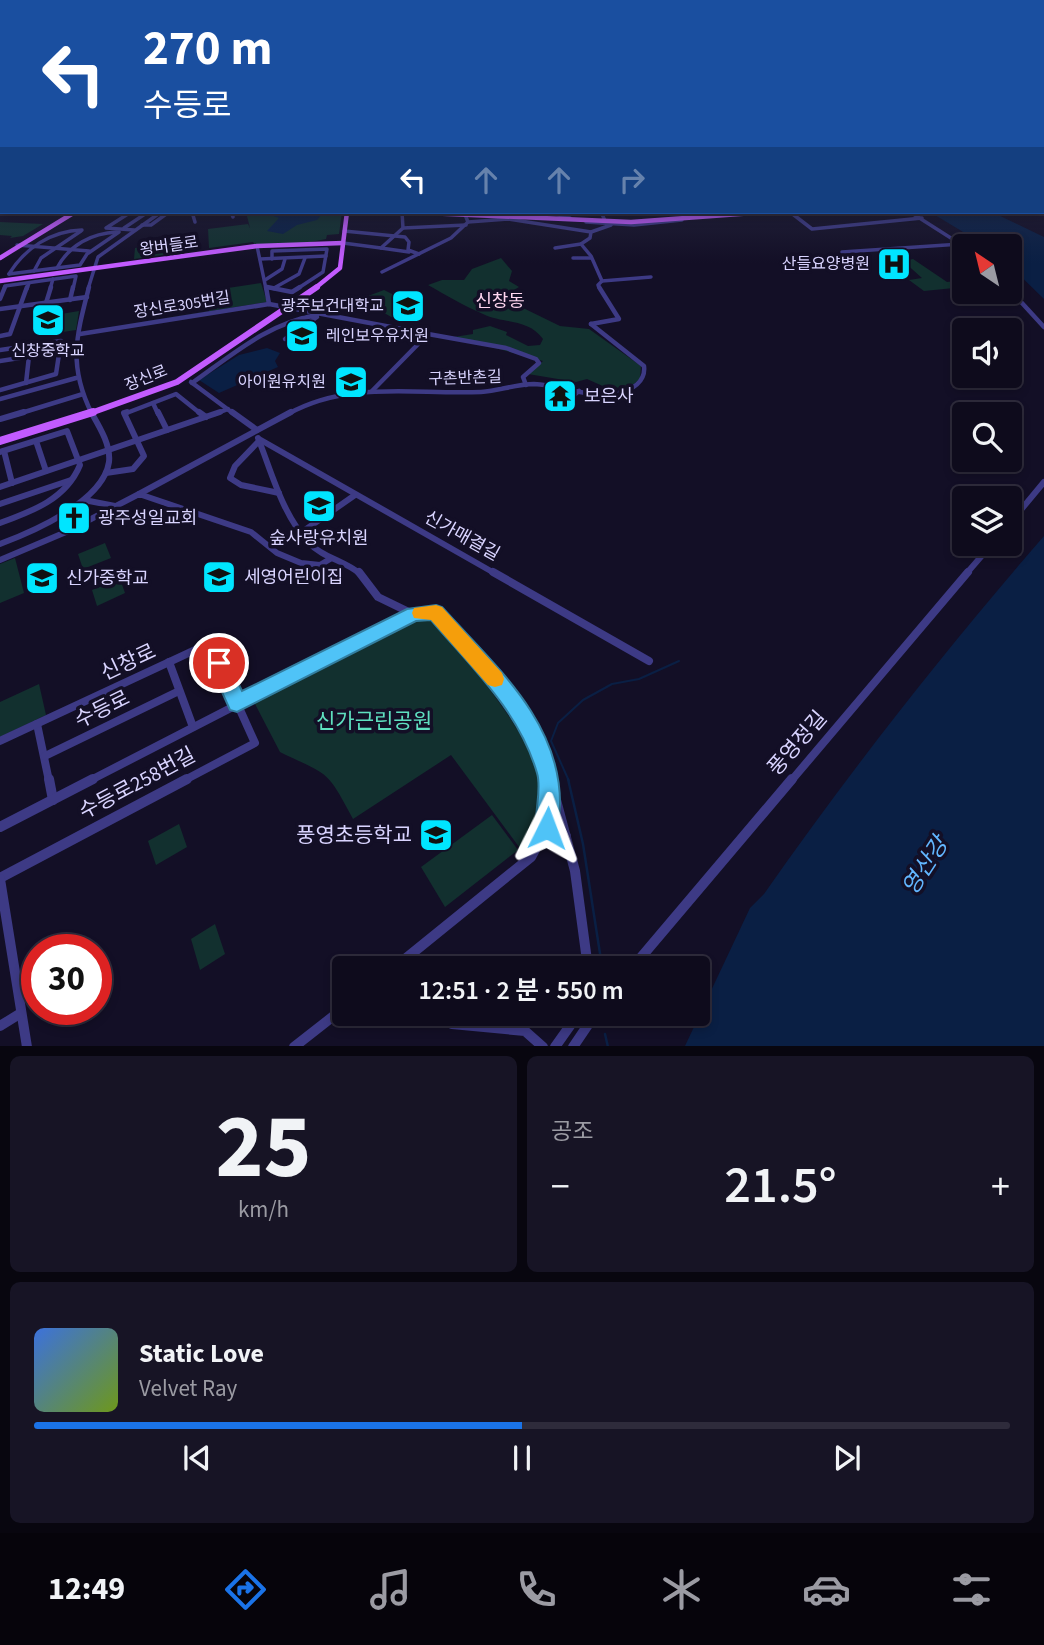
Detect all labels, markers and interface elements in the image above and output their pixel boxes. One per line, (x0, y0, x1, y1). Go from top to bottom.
text: 270 m (143, 14, 272, 84)
icon: left (28, 28, 119, 119)
text: 수등로 (143, 83, 231, 129)
icon: left (394, 161, 432, 199)
icon: ahead (467, 161, 505, 199)
icon: ahead (540, 161, 578, 199)
icon: right (613, 161, 651, 199)
street label: 왕버들로 (138, 231, 200, 261)
north arrow (952, 234, 1022, 304)
map controls (952, 234, 1022, 556)
hospital icon: 산들요양병원 (875, 245, 913, 283)
place label: 산들요양병원 (782, 253, 870, 275)
street label: 장신로305번길 (132, 287, 232, 323)
school or university icon: 광주보건대학교 (389, 287, 427, 325)
district label: 신창동 (475, 289, 525, 314)
place label: 광주보건대학교 (281, 295, 384, 317)
school or university icon: 신창중학교 (29, 301, 67, 339)
school or university icon: 레인보우유치원 (283, 317, 321, 355)
button: sound (952, 318, 1022, 388)
place label: 레인보우유치원 (326, 325, 429, 347)
place label: 신창중학교 (11, 340, 85, 362)
street label: 장신로 (121, 359, 171, 396)
school or university icon: 아이원유치원 (332, 363, 370, 401)
street label: 구촌반촌길 (428, 366, 502, 390)
place label: 아이원유치원 (238, 371, 326, 393)
temple icon: 보은사 (541, 377, 579, 415)
place label: 보은사 (584, 384, 634, 409)
button: search (952, 402, 1022, 472)
button: layers (952, 486, 1022, 556)
school or university icon: 숲사랑유치원 (300, 487, 338, 525)
church icon: 광주성일교회 (55, 499, 93, 537)
street label: 신가매결길 (420, 505, 504, 567)
place label: 광주성일교회 (98, 506, 197, 531)
place label: 숲사랑유치원 (269, 526, 369, 551)
school or university icon: 세영어린이집 (200, 558, 238, 596)
school or university icon: 신가중학교 (23, 559, 61, 597)
place label: 세영어린이집 (244, 565, 343, 590)
place label: 신가중학교 (66, 566, 149, 591)
pin (189, 633, 249, 693)
street label: 신창로 (95, 636, 161, 688)
icon: arrive (200, 644, 238, 682)
street label: 수등로 (69, 683, 135, 735)
street label: 풍영정길 (760, 704, 834, 782)
park label: 신가근린공원 (316, 706, 432, 736)
street label: 수등로258번길 (73, 740, 201, 826)
position arrow (510, 791, 584, 865)
school or university icon: 풍영초등학교 (417, 816, 455, 854)
place label: 풍영초등학교 (296, 820, 412, 850)
water label: 영산강 (894, 828, 958, 902)
speed limit sign: 30 (21, 934, 112, 1025)
text: 12:51 · 2 분 · 550 m (418, 972, 624, 1009)
text: 25 (215, 1083, 312, 1212)
text: 공조 (551, 1115, 593, 1148)
text: 21.5° (724, 1149, 837, 1223)
text: − (551, 1160, 570, 1214)
text: + (991, 1160, 1010, 1214)
text: km/h (238, 1193, 289, 1226)
text: Static Love (139, 1335, 264, 1372)
text: Velvet Ray (139, 1372, 237, 1405)
icon: previous (178, 1439, 216, 1477)
icon: pause (503, 1439, 541, 1477)
icon: next (828, 1439, 866, 1477)
icon: directions (221, 1565, 270, 1614)
icon: music (366, 1565, 415, 1614)
icon: phone (512, 1565, 561, 1614)
icon: climate (657, 1565, 706, 1614)
icon: car (802, 1565, 851, 1614)
icon: filters (947, 1565, 996, 1614)
text: 12:49 (48, 1566, 125, 1612)

